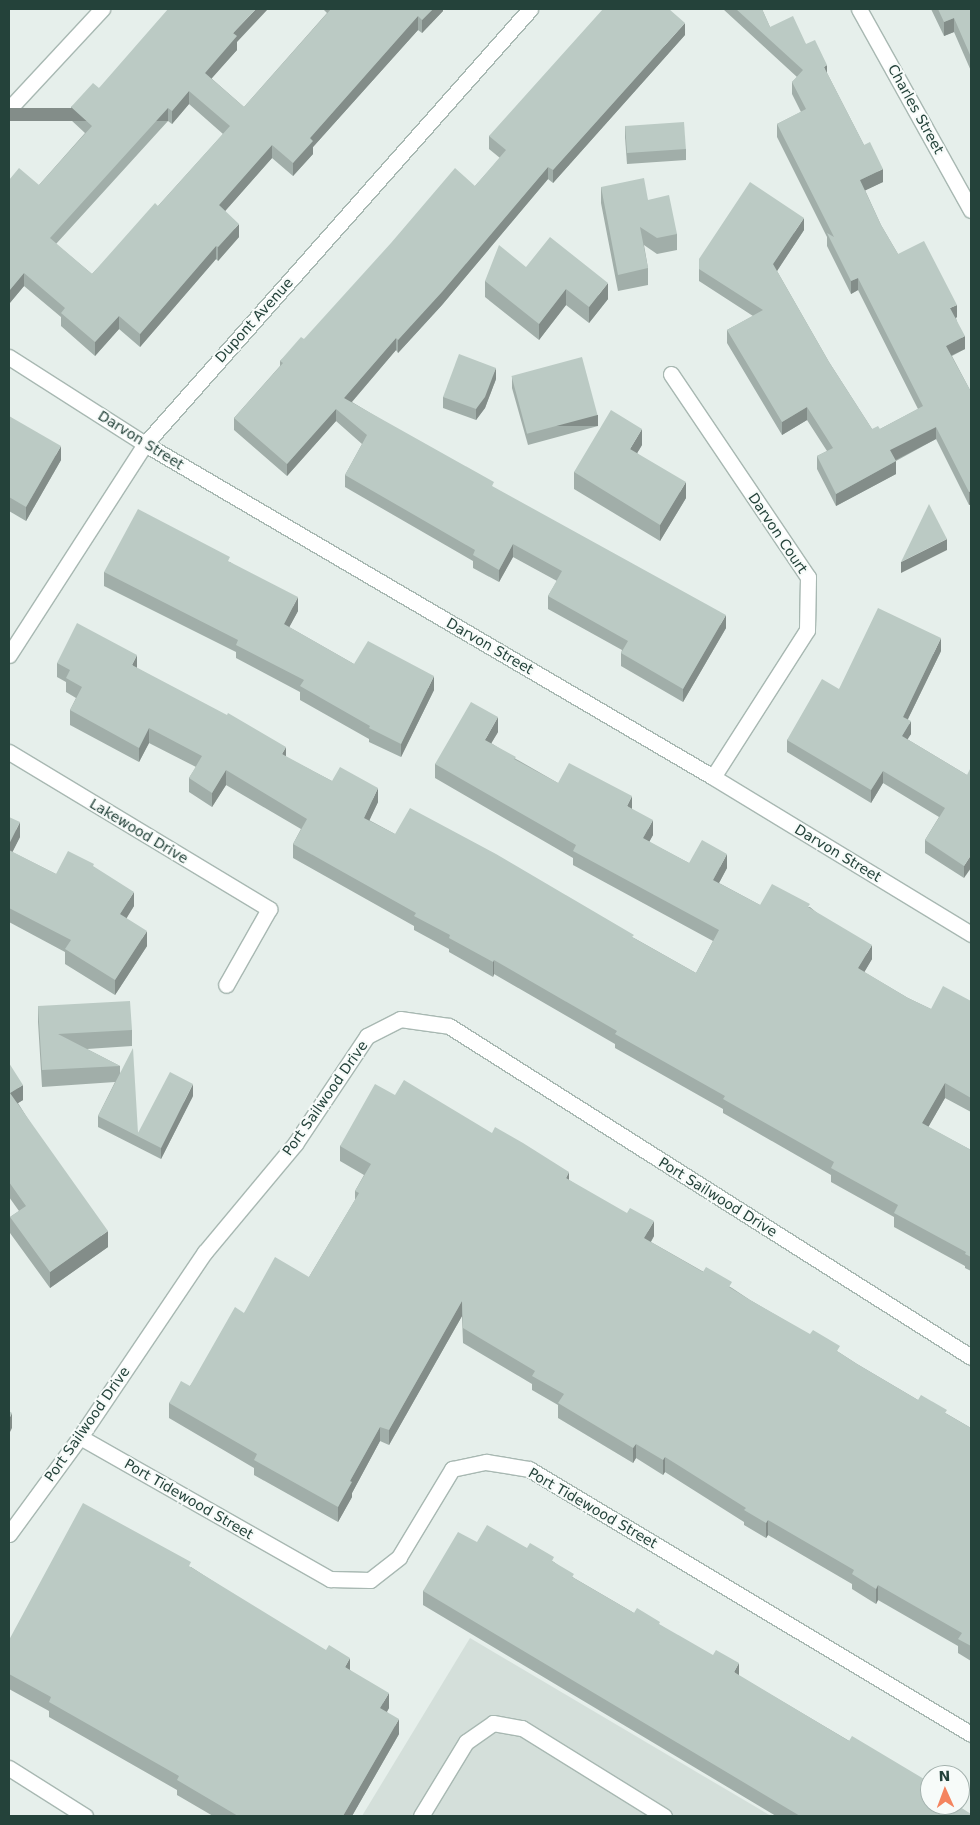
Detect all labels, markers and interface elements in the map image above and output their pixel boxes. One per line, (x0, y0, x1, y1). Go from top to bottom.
street label: Charles Street (884, 61, 948, 157)
street label: Dupont Avenue (212, 274, 296, 366)
street label: Darvon Street (95, 407, 187, 473)
street label: Darvon Court (745, 489, 811, 577)
street label: Darvon Street (443, 614, 537, 678)
street label: Lakewood Drive (87, 795, 191, 867)
street label: Darvon Street (792, 821, 884, 885)
street label: Port Sailwood Drive (279, 1037, 371, 1159)
street label: Port Sailwood Drive (656, 1154, 780, 1240)
street label: Port Sailwood Drive (41, 1363, 133, 1485)
street label: Port Tidewood Street (122, 1455, 256, 1543)
street label: Port Tidewood Street (526, 1464, 660, 1552)
north arrow (920, 1765, 970, 1815)
text: N (938, 1768, 951, 1784)

